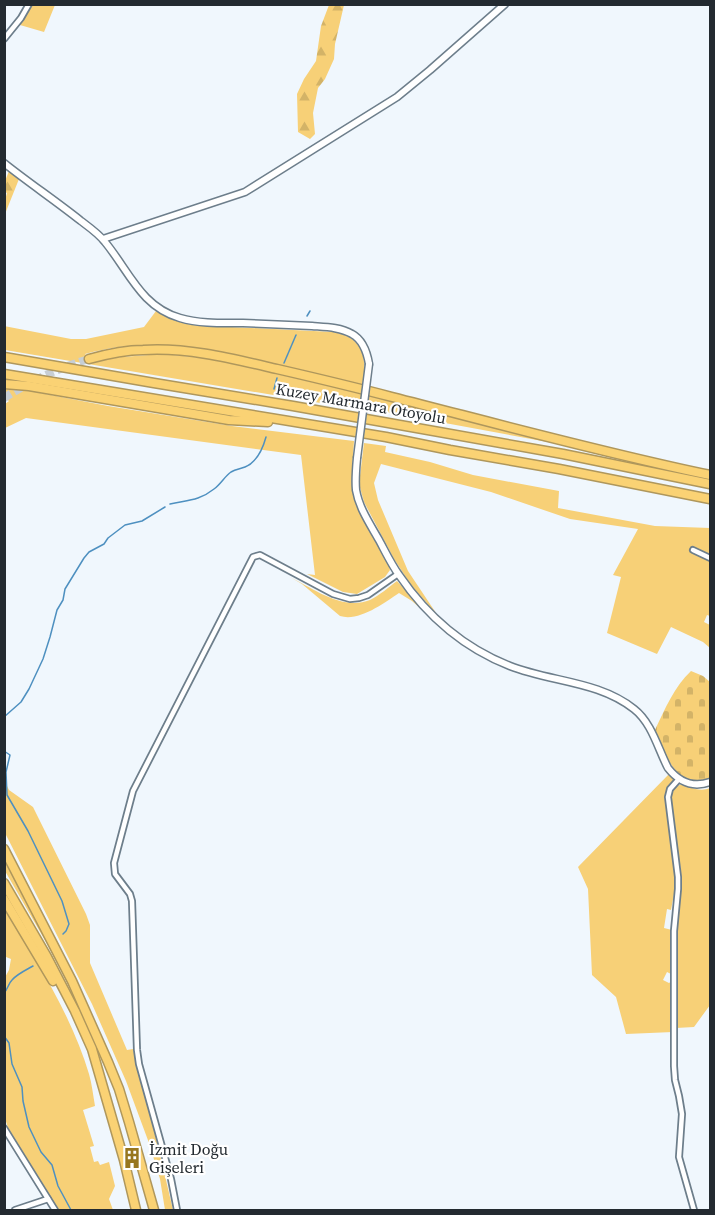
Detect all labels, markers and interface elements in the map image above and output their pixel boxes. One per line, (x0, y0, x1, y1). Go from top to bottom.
street label: Kuzey Marmara Otoyolu (274, 377, 448, 429)
place label: İzmit Doğu Gişeleri (149, 1138, 228, 1178)
building icon: İzmit Doğu Gişeleri (120, 1146, 144, 1170)

